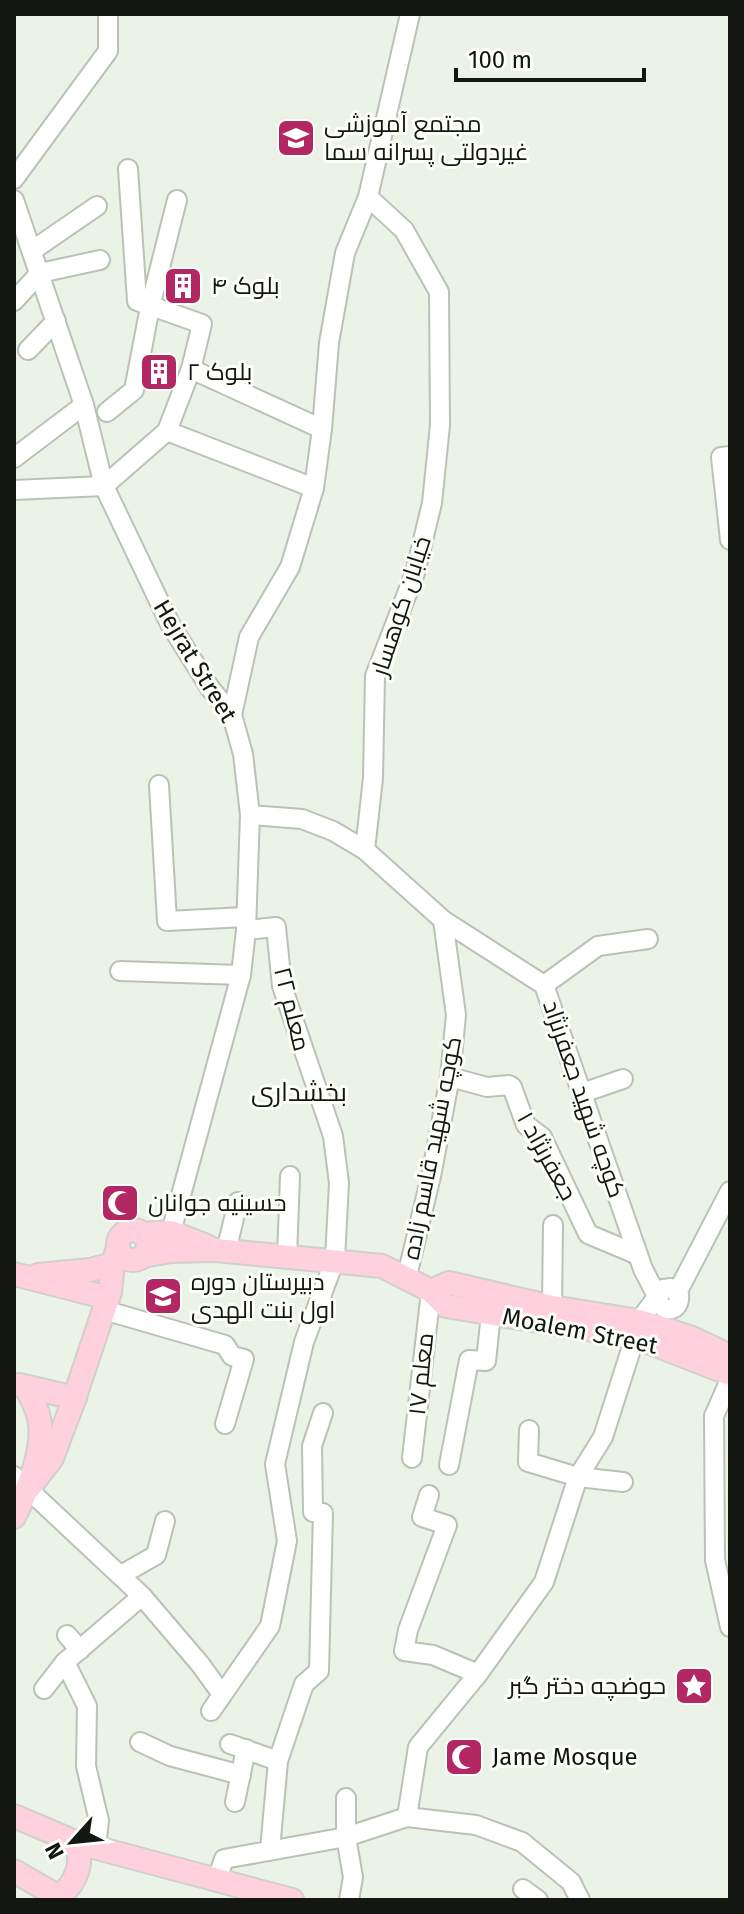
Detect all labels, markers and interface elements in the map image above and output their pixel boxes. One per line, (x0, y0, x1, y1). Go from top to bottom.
scale bar (456, 32, 644, 82)
text: 100 m (468, 46, 532, 74)
place label: مجتمع آموزشی غیردولتی پسرانه سما (324, 110, 528, 168)
school or university icon: مجتمع آموزشی غیردولتی پسرانه سما (275, 117, 317, 159)
building icon: بلوک ۴ (162, 265, 204, 307)
place label: بلوک ۴ (211, 272, 280, 300)
building icon: بلوک ۲ (138, 351, 180, 393)
place label: بلوک ۲ (187, 358, 252, 386)
street label: خیابان کوهسار (365, 533, 437, 681)
street label: Hejrat Street (148, 595, 243, 728)
street label: معلم ۲۲ (266, 964, 316, 1054)
street label: کوچه شهید جعفرنژاد (535, 997, 631, 1202)
street label: کوچه شهید قاسم زاده (397, 1034, 469, 1262)
district label: بخشداری (251, 1077, 347, 1108)
street label: جعفرنژاد ۱ (511, 1107, 583, 1205)
mosque icon: حسینیه جوانان (99, 1182, 141, 1224)
place label: حسینیه جوانان (148, 1189, 286, 1217)
place label: دبیرستان دوره اول بنت الهدی (191, 1268, 336, 1324)
school or university icon: دبیرستان دوره اول بنت الهدی (142, 1275, 184, 1317)
street label: Moalem Street (500, 1302, 660, 1360)
street label: معلم ۱۷ (403, 1331, 441, 1417)
place icon: حوضچه دختر گبر (673, 1665, 715, 1707)
place label: حوضچه دختر گبر (506, 1672, 666, 1702)
mosque icon: Jame Mosque (443, 1736, 485, 1778)
place label: Jame Mosque (492, 1743, 638, 1771)
north arrow (32, 1802, 112, 1882)
text: N (39, 1838, 70, 1863)

